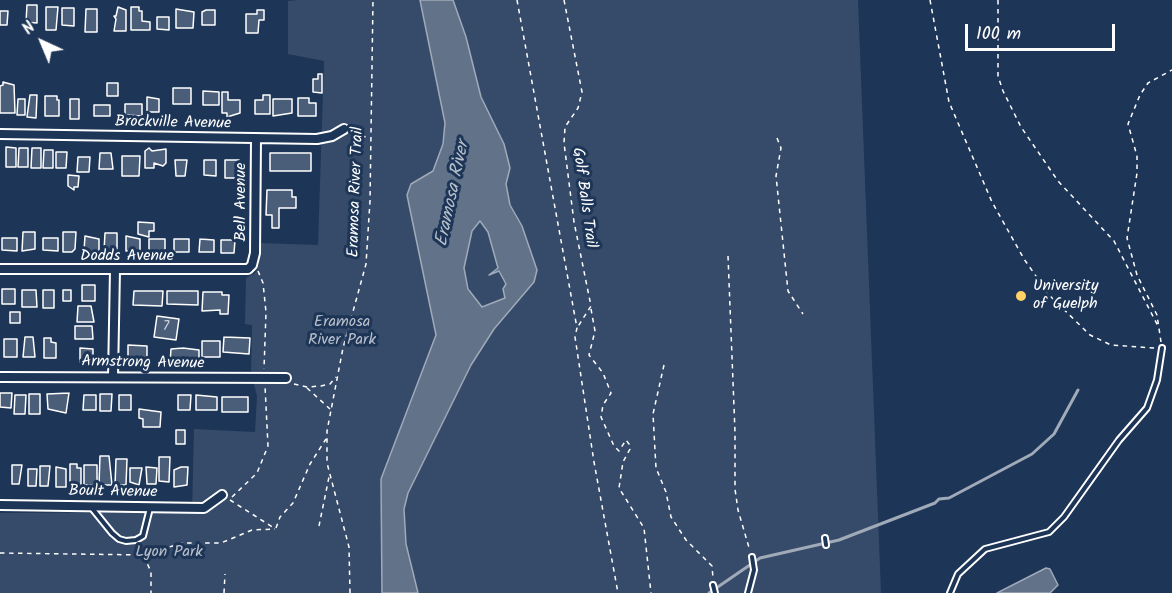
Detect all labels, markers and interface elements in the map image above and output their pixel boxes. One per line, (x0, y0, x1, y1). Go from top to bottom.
north arrow (12, 12, 72, 72)
scale bar (968, 12, 1118, 50)
text: N (17, 16, 41, 41)
text: 100 m (976, 20, 1021, 49)
street label: Brockville Avenue (115, 113, 231, 135)
street label: Eramosa River Trail (345, 126, 369, 258)
water label: Eramosa River (432, 139, 476, 249)
street label: Golf Balls Trail (566, 147, 600, 249)
street label: Bell Avenue (232, 163, 252, 241)
street label: Dodds Avenue (80, 247, 174, 267)
place label: University of Guelph (1033, 277, 1098, 315)
marker: University of Guelph (1014, 289, 1028, 303)
park label: Eramosa River Park (308, 313, 376, 351)
house number: 7 (163, 320, 169, 336)
street label: Armstrong Avenue (81, 353, 205, 375)
street label: Boult Avenue (68, 483, 158, 503)
park label: Lyon Park (135, 543, 203, 563)

